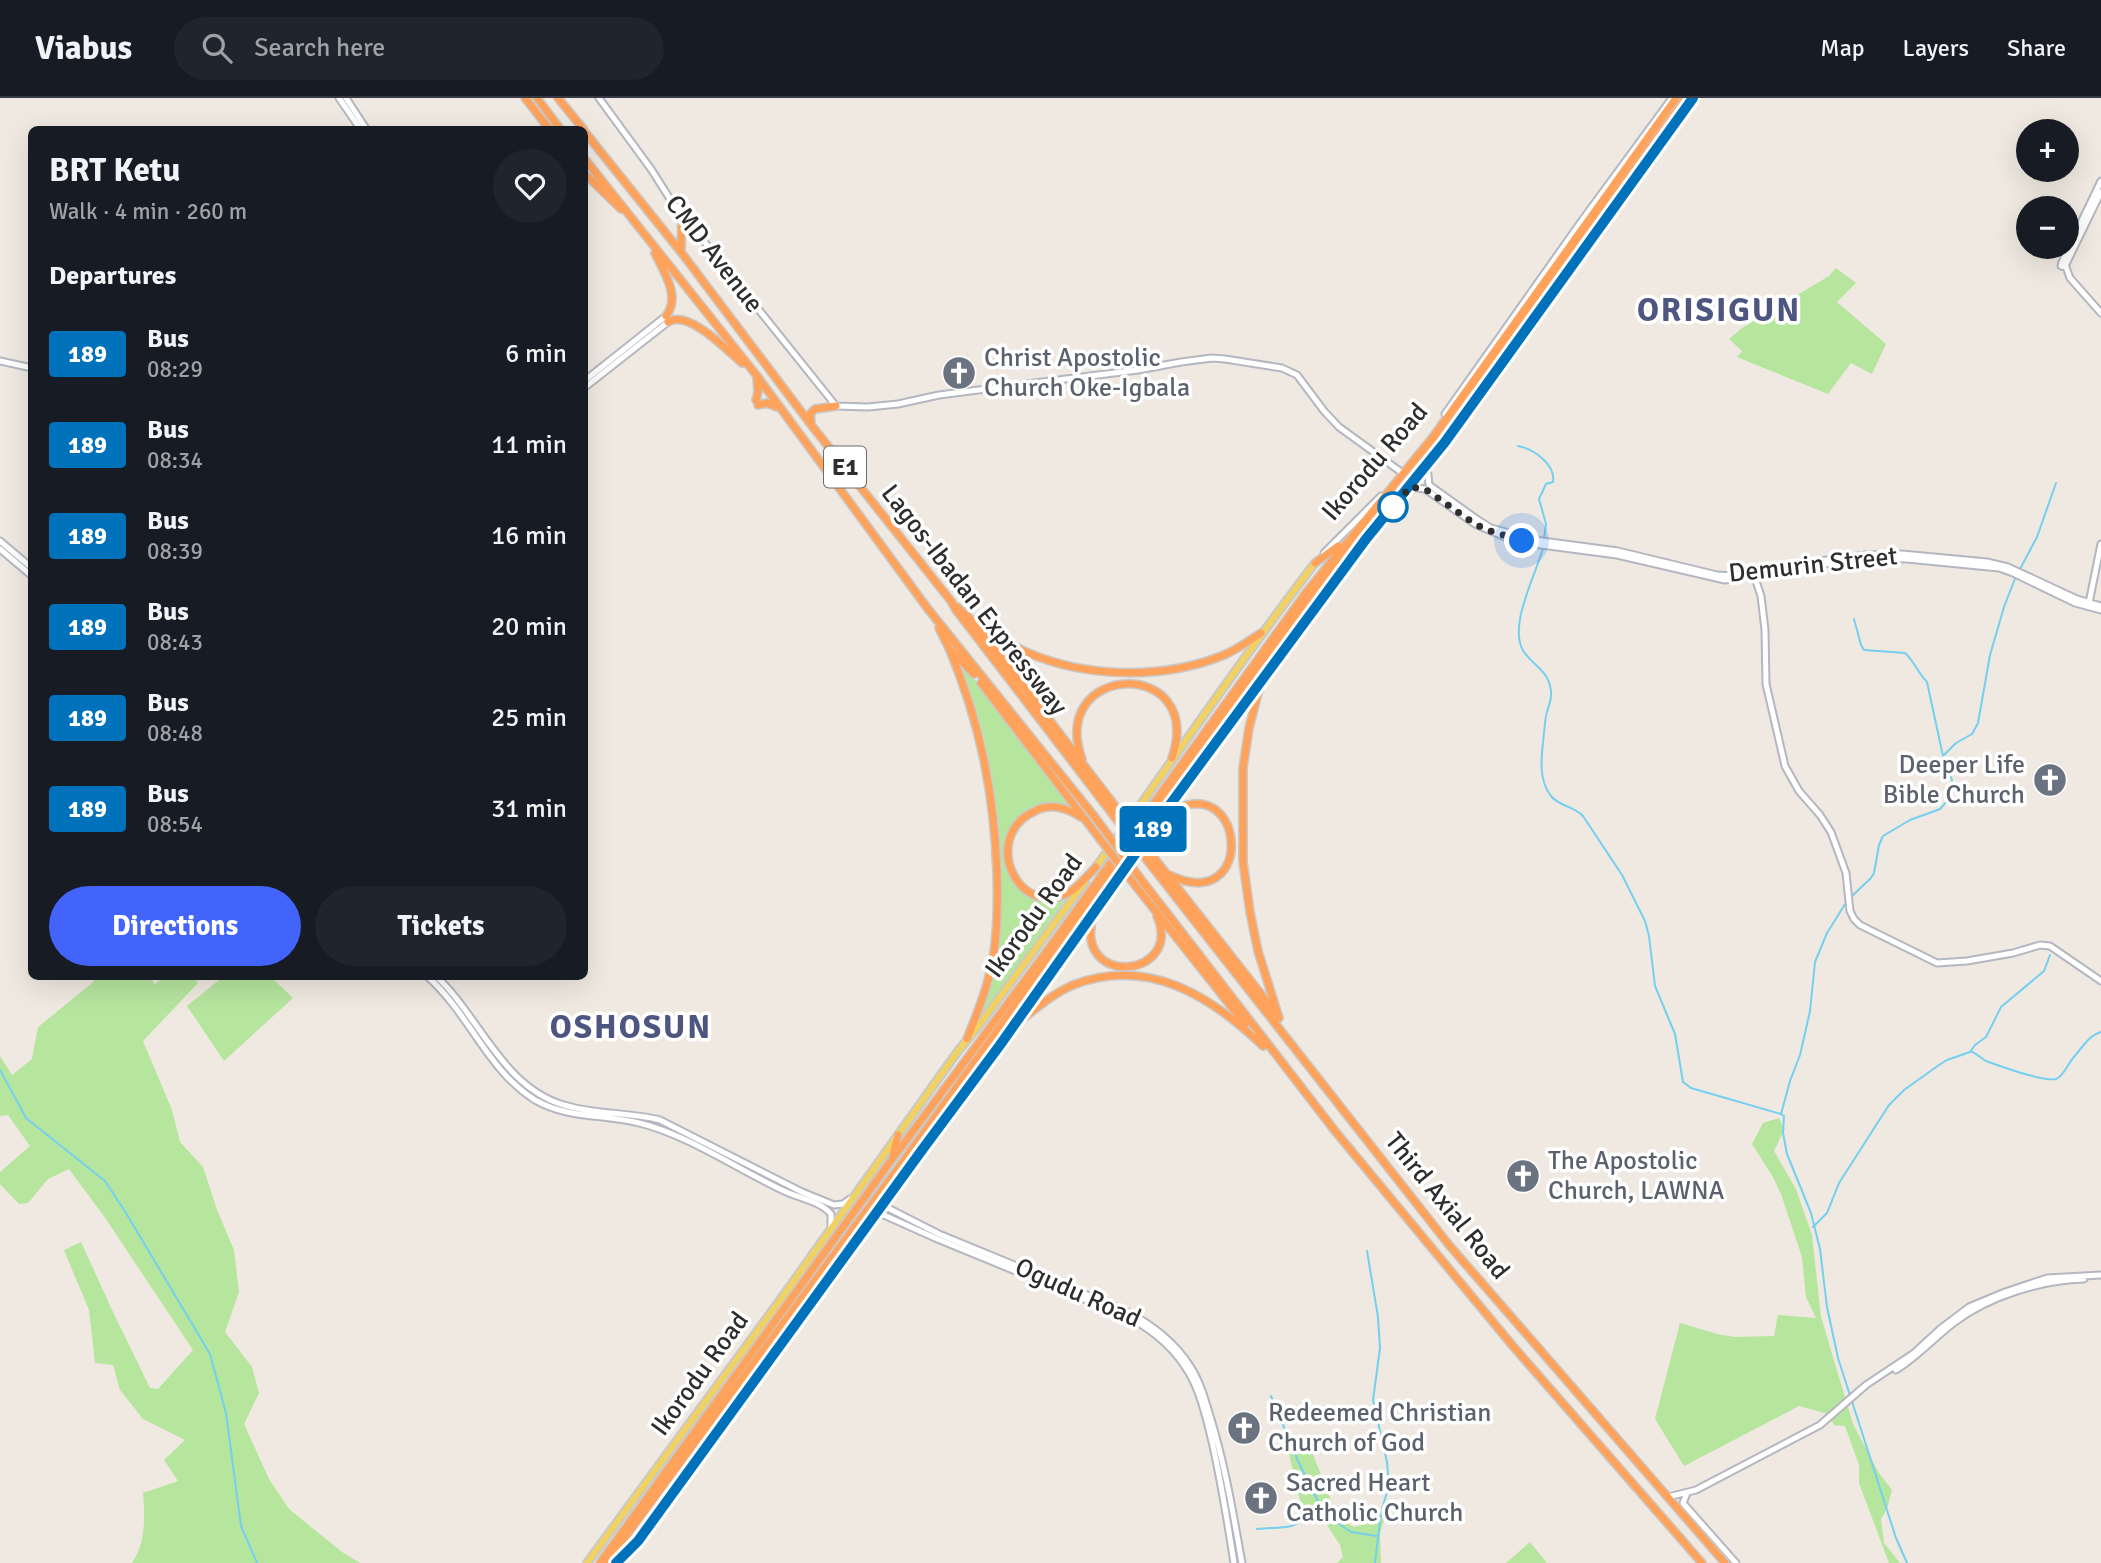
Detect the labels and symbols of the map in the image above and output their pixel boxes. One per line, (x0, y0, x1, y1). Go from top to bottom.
street label: CMD Avenue (658, 189, 770, 319)
district label: ORISIGUN (1637, 290, 1801, 331)
place label: Christ Apostolic Church Oke-Igbala (984, 342, 1190, 404)
church icon: Christ Apostolic Church Oke-Igbala (940, 354, 978, 392)
street label: Ikorodu Road (1315, 397, 1435, 527)
road number: E1 (824, 446, 866, 488)
street label: Lagos-Ibadan Expressway (874, 478, 1074, 722)
unlabelled marker (1378, 492, 1408, 522)
your location (1504, 523, 1539, 558)
street label: Demurin Street (1727, 540, 1899, 590)
place label: Deeper Life Bible Church (1883, 749, 2025, 811)
church icon: Deeper Life Bible Church (2031, 761, 2069, 799)
line badge: 189 (1113, 806, 1193, 852)
street label: Ikorodu Road (978, 848, 1090, 984)
district label: OSHOSUN (550, 1007, 712, 1048)
street label: Third Axial Road (1378, 1126, 1516, 1286)
place label: The Apostolic Church, LAWNA (1548, 1145, 1725, 1207)
church icon: The Apostolic Church, LAWNA (1504, 1157, 1542, 1195)
street label: Ogudu Road (1010, 1251, 1146, 1335)
street label: Ikorodu Road (644, 1306, 756, 1442)
place label: Redeemed Christian Church of God (1268, 1397, 1491, 1459)
church icon: Redeemed Christian Church of God (1225, 1409, 1263, 1447)
place label: Sacred Heart Catholic Church (1286, 1467, 1463, 1529)
church icon: Sacred Heart Catholic Church (1242, 1479, 1280, 1517)

